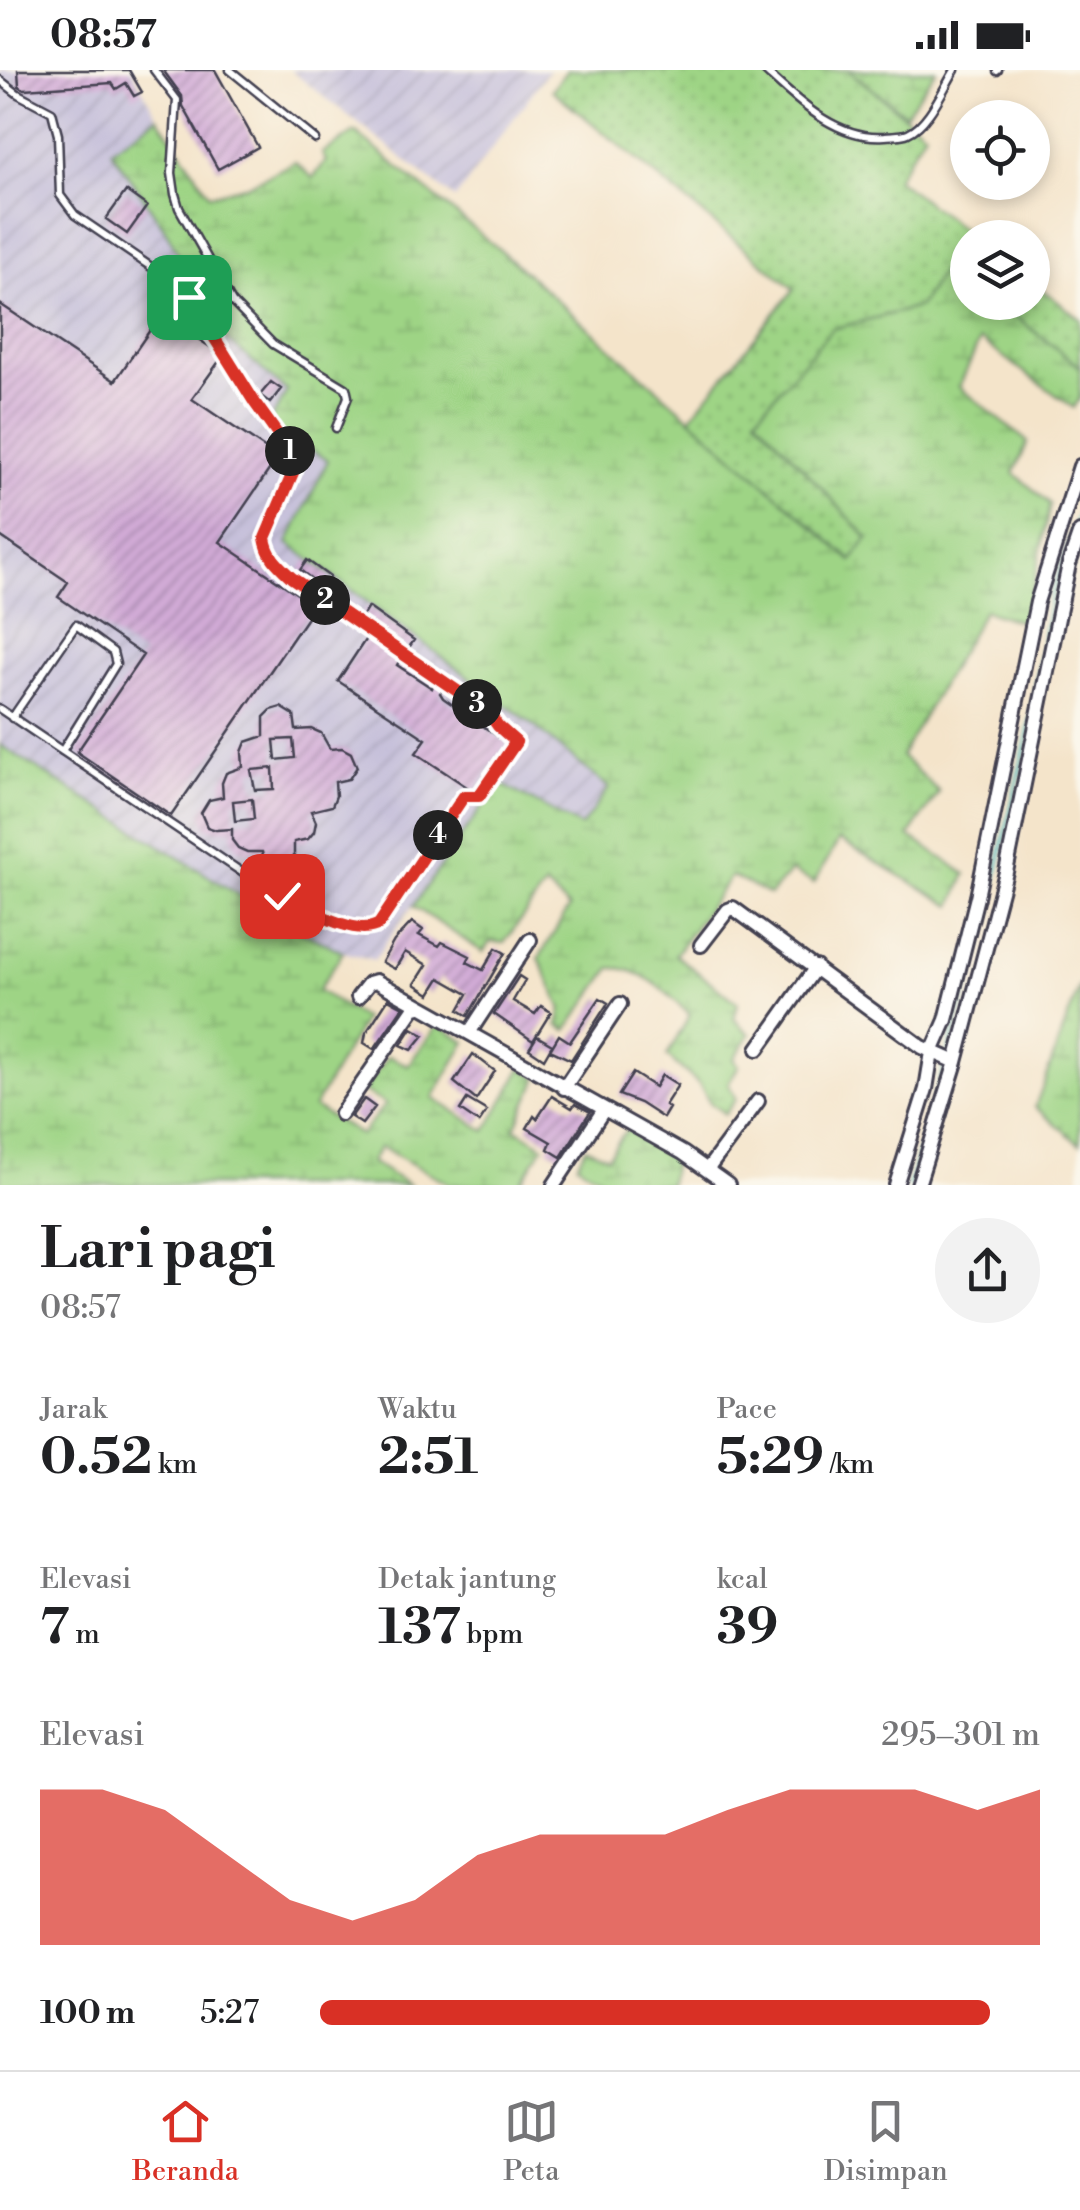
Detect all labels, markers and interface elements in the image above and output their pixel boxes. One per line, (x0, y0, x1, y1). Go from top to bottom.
text: 08:57 (50, 12, 157, 59)
map controls (950, 100, 1050, 320)
button: locate (950, 100, 1050, 200)
button: layers (950, 220, 1050, 320)
pin (147, 255, 232, 340)
icon: arrive (162, 270, 217, 325)
pin: 1 (265, 426, 315, 476)
text: 1 (283, 433, 297, 468)
pin: 2 (300, 575, 350, 625)
text: 2 (316, 582, 334, 617)
pin: 3 (452, 679, 502, 729)
text: 3 (469, 686, 485, 721)
pin: 4 (413, 810, 463, 860)
text: 4 (429, 817, 447, 852)
pin (240, 854, 325, 939)
icon: check (255, 869, 310, 924)
text: Lari pagi (40, 1216, 276, 1285)
button: share (935, 1218, 1040, 1323)
text: 08:57 (40, 1288, 121, 1328)
text: Jarak (40, 1392, 107, 1427)
text: Waktu (378, 1392, 457, 1427)
text: Pace (717, 1392, 777, 1427)
text: 0.52 (40, 1427, 152, 1489)
text: 2:51 (378, 1427, 478, 1489)
text: 5:29 (717, 1427, 824, 1489)
text: km (152, 1447, 197, 1482)
text: /km (824, 1447, 874, 1482)
text: Elevasi (40, 1562, 131, 1597)
text: Detak jantung (378, 1562, 556, 1597)
text: kcal (717, 1562, 767, 1597)
text: 7 (40, 1597, 70, 1659)
text: 137 (378, 1597, 461, 1659)
text: 39 (717, 1597, 778, 1659)
text: m (70, 1617, 100, 1652)
text: bpm (461, 1617, 523, 1652)
text: Elevasi (40, 1715, 144, 1755)
text: 295–301 m (881, 1715, 1040, 1755)
text: 100 m (40, 1993, 135, 2033)
text: 5:27 (200, 1993, 259, 2033)
tab: Beranda (132, 2094, 239, 2189)
tab: Peta (503, 2094, 559, 2189)
tab: Disimpan (824, 2094, 948, 2189)

